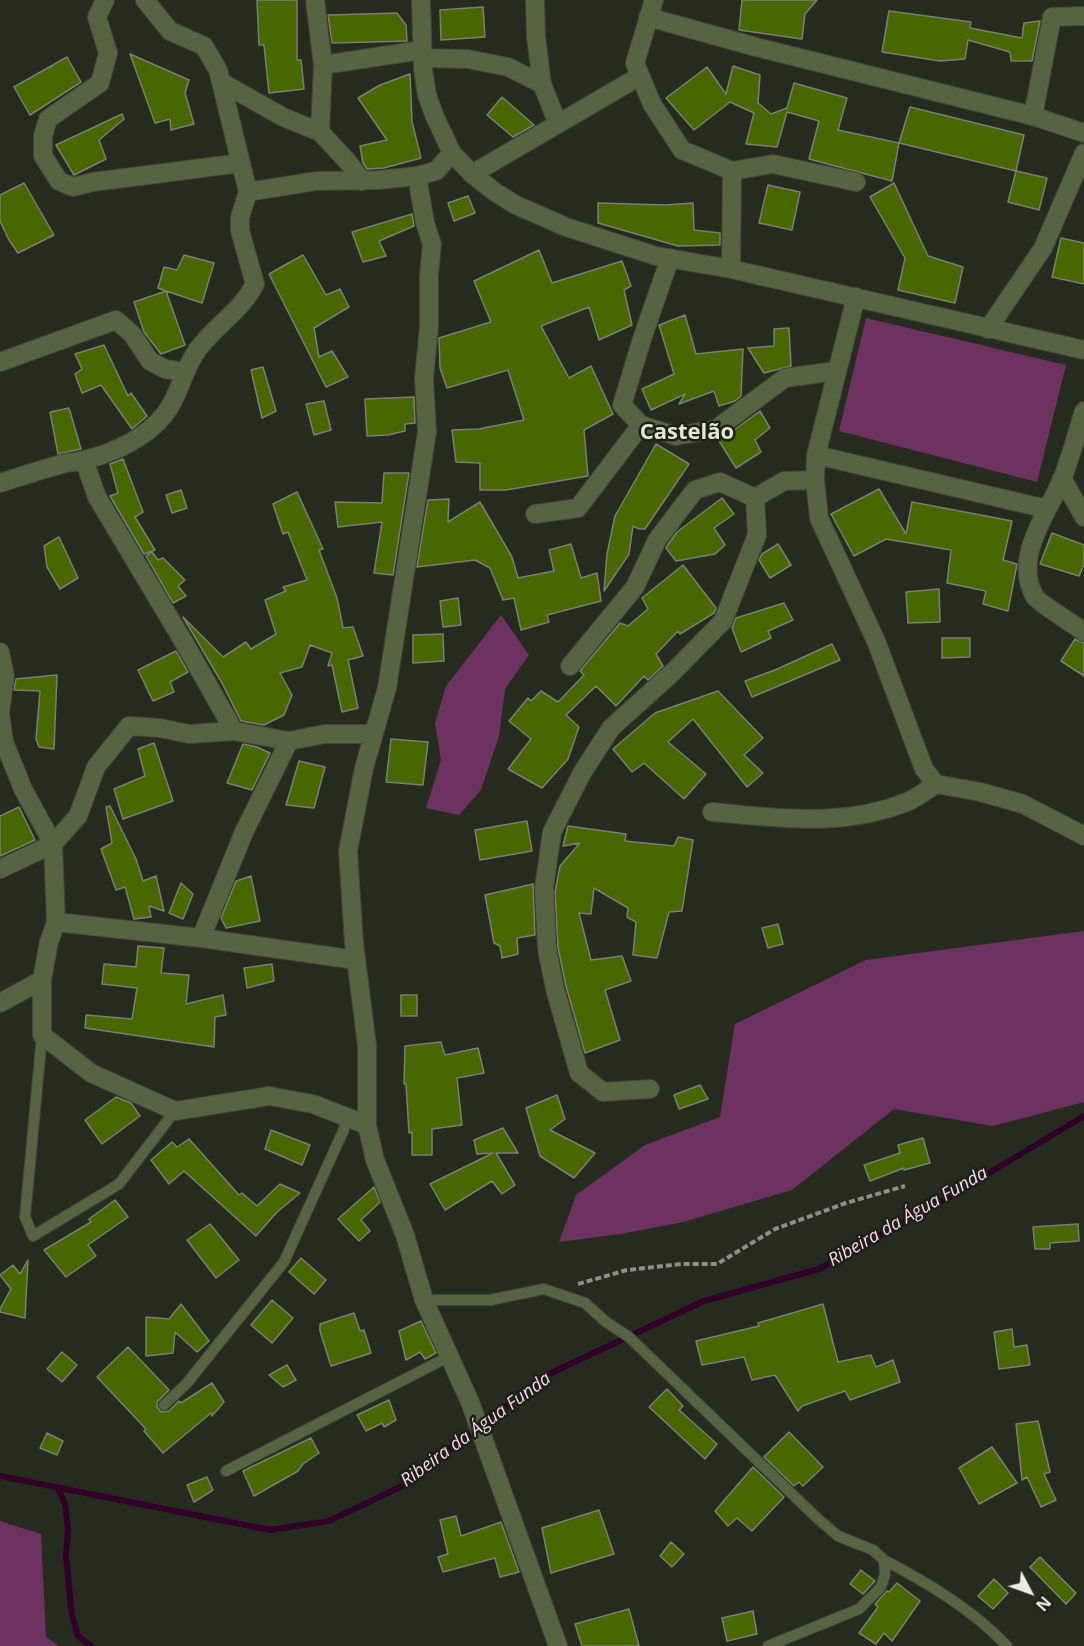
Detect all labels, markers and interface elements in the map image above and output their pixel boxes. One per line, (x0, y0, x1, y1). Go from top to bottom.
district label: Castelão (640, 420, 734, 446)
water label: Ribeira da Água Funda (824, 1163, 992, 1271)
water label: Ribeira da Água Funda (397, 1368, 555, 1492)
north arrow (1000, 1562, 1060, 1622)
text: N (1031, 1592, 1056, 1616)

